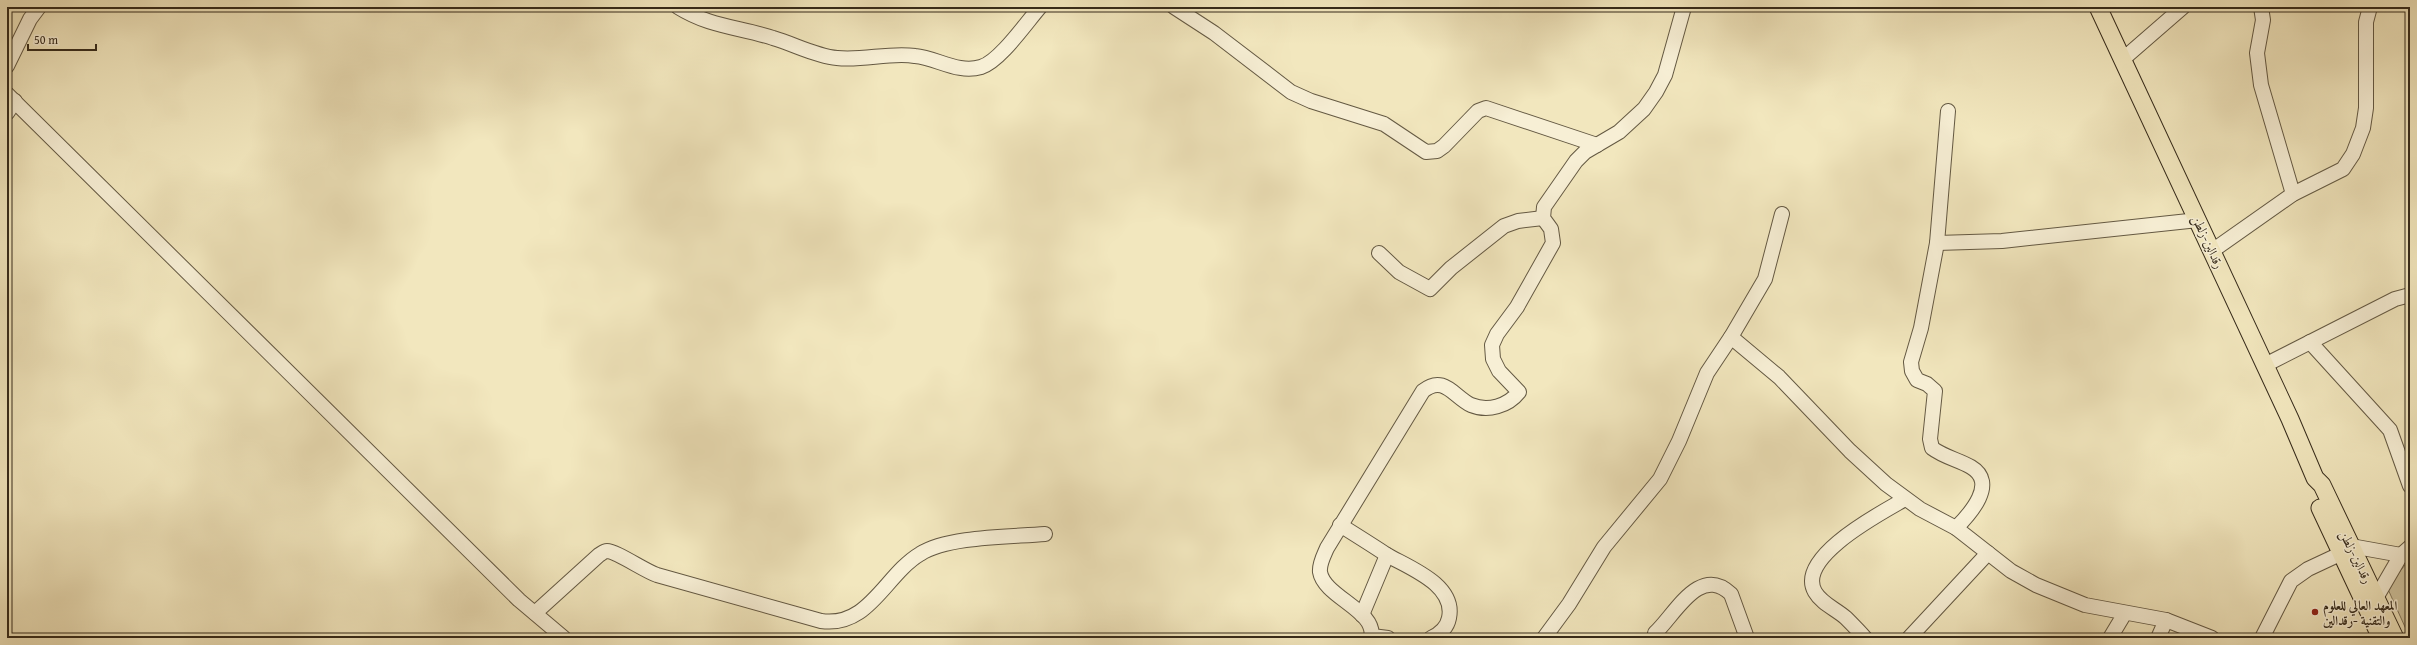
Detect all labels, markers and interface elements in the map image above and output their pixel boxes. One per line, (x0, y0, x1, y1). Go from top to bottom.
scale bar (28, 26, 96, 52)
text: 50 m (34, 31, 58, 48)
street label: رقدالين-زلطن (2187, 212, 2229, 272)
street label: رقدالين-زلطن (2335, 527, 2377, 587)
place label: المعهد العالي للعلوم والتقنية -رقدالين (2323, 596, 2397, 630)
marker: المعهد العالي للعلوم والتقنية -رقدالين (2310, 607, 2320, 617)

